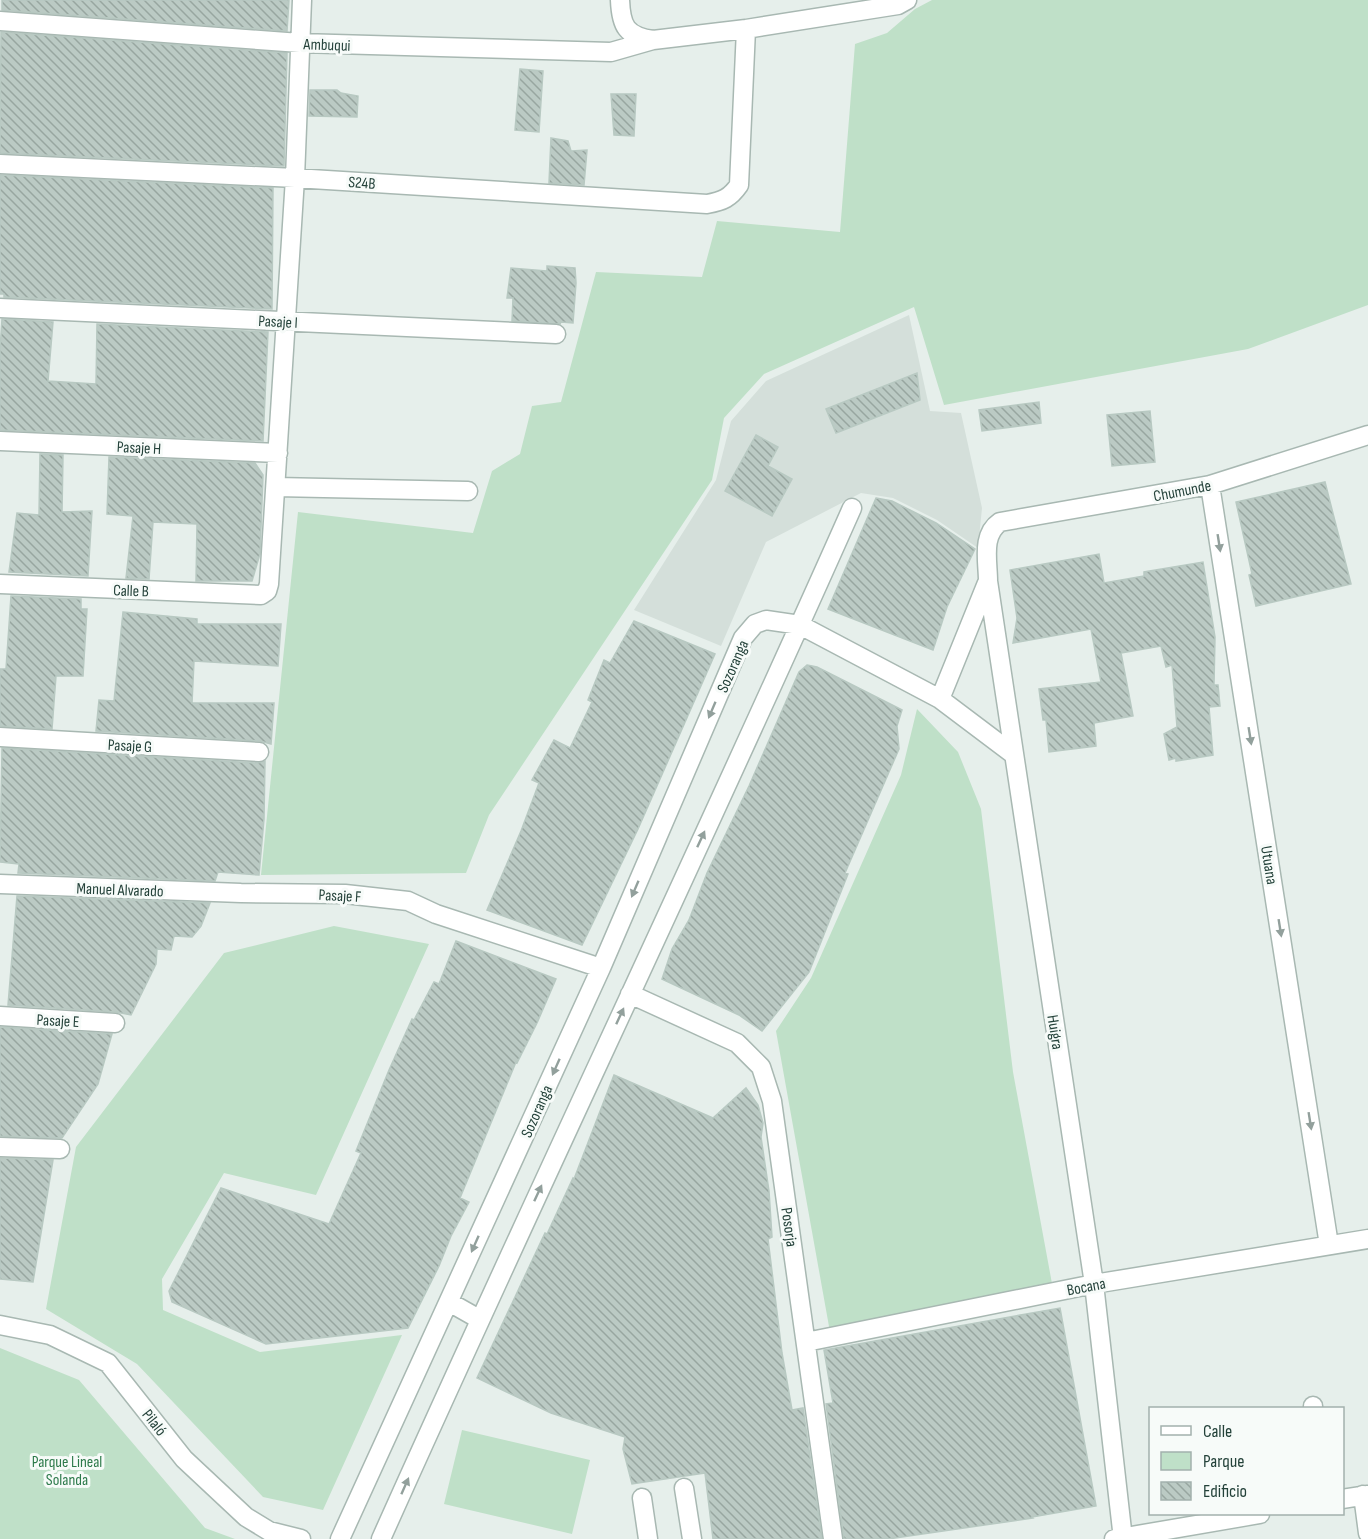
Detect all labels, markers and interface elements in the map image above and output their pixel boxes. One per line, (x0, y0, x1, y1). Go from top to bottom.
street label: Ambuqui (302, 35, 351, 56)
street label: S24B (348, 173, 376, 194)
street label: Pasaje I (258, 312, 298, 333)
street label: Pasaje H (116, 438, 162, 459)
street label: Chumunde (1152, 477, 1213, 506)
one-way arrow (1215, 534, 1224, 553)
street label: Calle B (113, 581, 149, 602)
street label: Sozoranga (713, 638, 753, 696)
one-way arrow (707, 701, 717, 719)
one-way arrow (1245, 726, 1254, 745)
street label: Pasaje G (107, 736, 153, 757)
one-way arrow (697, 831, 706, 848)
street label: Utuana (1256, 845, 1281, 886)
street label: Manuel Alvarado (76, 879, 164, 902)
one-way arrow (630, 880, 640, 898)
street label: Pasaje F (318, 886, 362, 907)
one-way arrow (1275, 919, 1284, 938)
one-way arrow (615, 1008, 624, 1025)
street label: Pasaje E (36, 1011, 80, 1032)
street label: Huigra (1042, 1014, 1067, 1051)
one-way arrow (551, 1058, 561, 1076)
street label: Sozoranga (517, 1083, 557, 1141)
one-way arrow (1305, 1112, 1314, 1131)
one-way arrow (533, 1185, 542, 1202)
street label: Posorja (776, 1206, 801, 1248)
one-way arrow (470, 1236, 480, 1254)
street label: Bocana (1065, 1274, 1107, 1301)
street label: Pilaló (138, 1406, 170, 1440)
legend (1149, 1407, 1344, 1515)
text: Calle (1203, 1421, 1232, 1442)
text: Parque (1203, 1451, 1244, 1472)
park label: Parque Lineal Solanda (32, 1453, 102, 1490)
one-way arrow (400, 1476, 410, 1494)
text: Edificio (1203, 1481, 1247, 1502)

